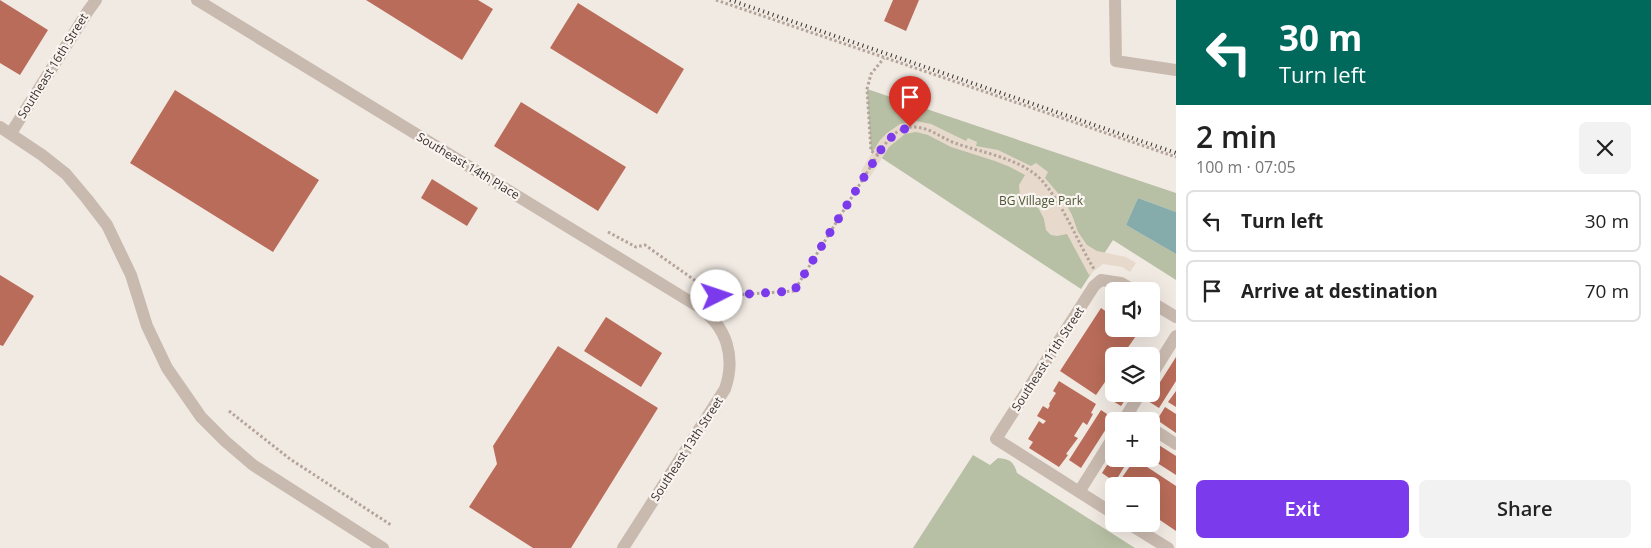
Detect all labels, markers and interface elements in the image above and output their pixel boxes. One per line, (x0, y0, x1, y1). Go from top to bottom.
street label: Southeast 16th Street (13, 10, 92, 122)
text: 30 m (1279, 14, 1362, 61)
icon: left (1196, 20, 1261, 85)
text: Turn left (1279, 59, 1366, 89)
pin (889, 76, 931, 127)
icon: arrive (896, 83, 924, 111)
text: 2 min (1196, 116, 1277, 157)
button: close (1579, 122, 1631, 174)
street label: Southeast 14th Place (414, 128, 523, 203)
text: 100 m · 07:05 (1196, 156, 1296, 178)
park label: BG Village Park (999, 192, 1084, 209)
icon: left (1198, 207, 1226, 235)
text: Turn left (1241, 208, 1323, 234)
text: 30 m (1585, 208, 1629, 234)
position arrow (690, 269, 742, 321)
icon: arrive (1198, 277, 1226, 305)
text: Arrive at destination (1241, 278, 1438, 304)
text: 70 m (1585, 278, 1629, 304)
map controls (1105, 282, 1160, 532)
button: sound (1105, 282, 1160, 337)
street label: Southeast 11th Street (1007, 303, 1088, 414)
button: layers (1105, 347, 1160, 402)
street label: Southeast 13th Street (646, 393, 727, 504)
button: + (1105, 412, 1160, 467)
button: − (1105, 477, 1160, 532)
button: Exit (1196, 480, 1409, 538)
button: Share (1419, 480, 1631, 538)

